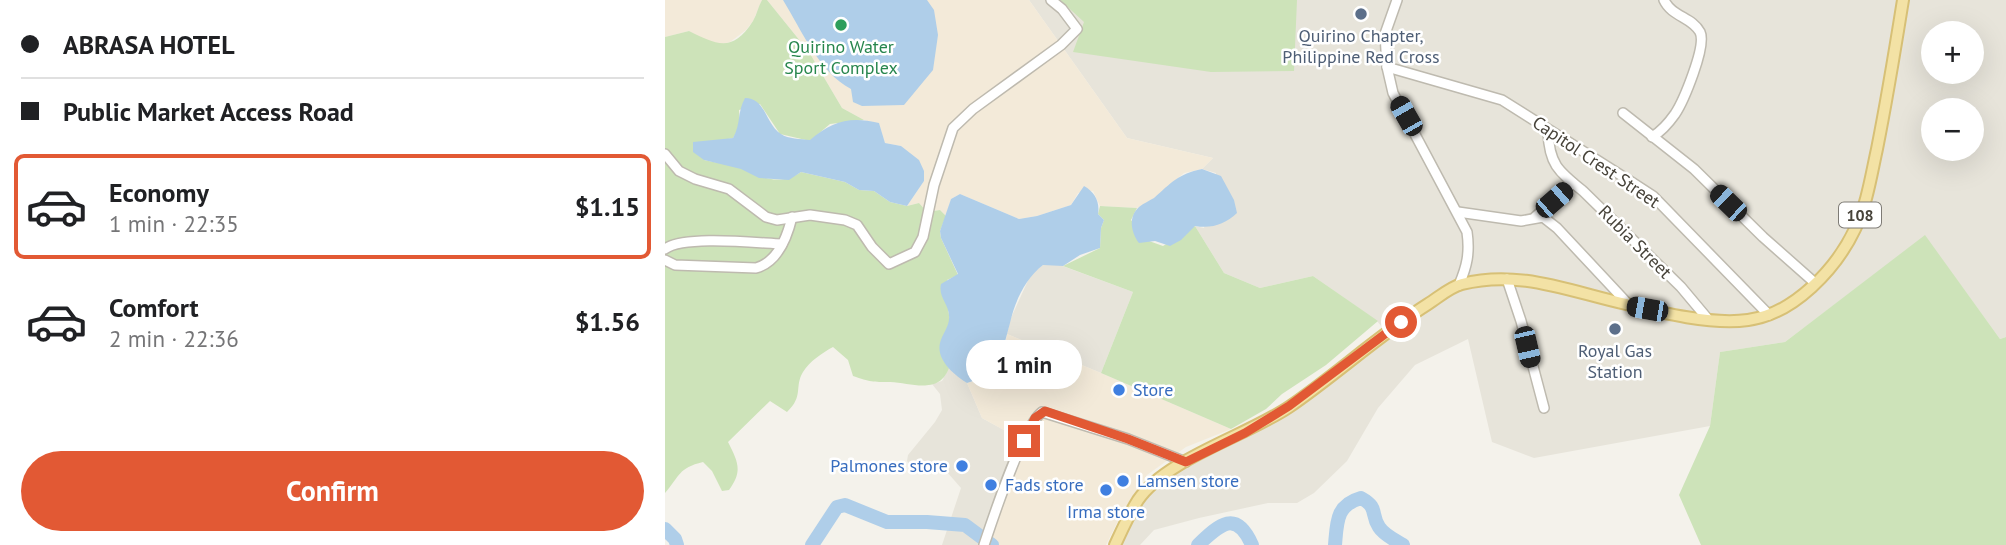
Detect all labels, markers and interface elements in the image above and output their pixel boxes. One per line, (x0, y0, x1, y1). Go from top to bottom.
marker: Quirino Chapter, Philippine Red Cross (1353, 6, 1369, 22)
marker: Quirino Water Sport Complex (833, 17, 849, 33)
map controls (1921, 21, 1984, 161)
button: + (1921, 21, 1984, 84)
place label: Quirino Chapter, Philippine Red Cross (1282, 24, 1440, 68)
text: ABRASA HOTEL (63, 28, 235, 61)
place label: Quirino Water Sport Complex (784, 35, 898, 79)
car (1387, 93, 1426, 139)
text: Public Market Access Road (63, 95, 354, 128)
button: − (1921, 98, 1984, 161)
street label: Capitol Crest Street (1528, 110, 1664, 213)
icon: car (25, 175, 88, 238)
text: Economy (109, 176, 209, 209)
car (1532, 178, 1577, 222)
car (1706, 181, 1751, 225)
text: $1.15 (575, 190, 640, 223)
street label: Rubia Street (1594, 200, 1677, 283)
road number: 108 (1839, 202, 1881, 228)
text: 1 min · 22:35 (109, 209, 239, 238)
icon: car (25, 290, 88, 353)
text: Comfort (109, 291, 199, 324)
car (1625, 295, 1670, 323)
text: $1.56 (575, 305, 640, 338)
route start (1385, 306, 1417, 338)
marker: Royal Gas Station (1607, 321, 1623, 337)
text: 2 min · 22:36 (109, 324, 239, 353)
car (1513, 324, 1542, 370)
place label: Royal Gas Station (1578, 339, 1652, 383)
callout: 1 min (966, 340, 1082, 388)
text: 1 min (996, 350, 1052, 379)
place label: Store (1133, 378, 1173, 401)
marker: Store (1111, 382, 1127, 398)
route end (1008, 425, 1040, 457)
button: Confirm (21, 451, 644, 531)
place label: Palmones store (830, 454, 948, 477)
marker: Palmones store (954, 458, 970, 474)
place label: Lamsen store (1137, 469, 1239, 492)
place label: Fads store (1005, 473, 1084, 496)
marker: Lamsen store (1115, 473, 1131, 489)
marker: Fads store (983, 477, 999, 493)
marker: Irma store (1098, 482, 1114, 498)
place label: Irma store (1067, 500, 1145, 523)

